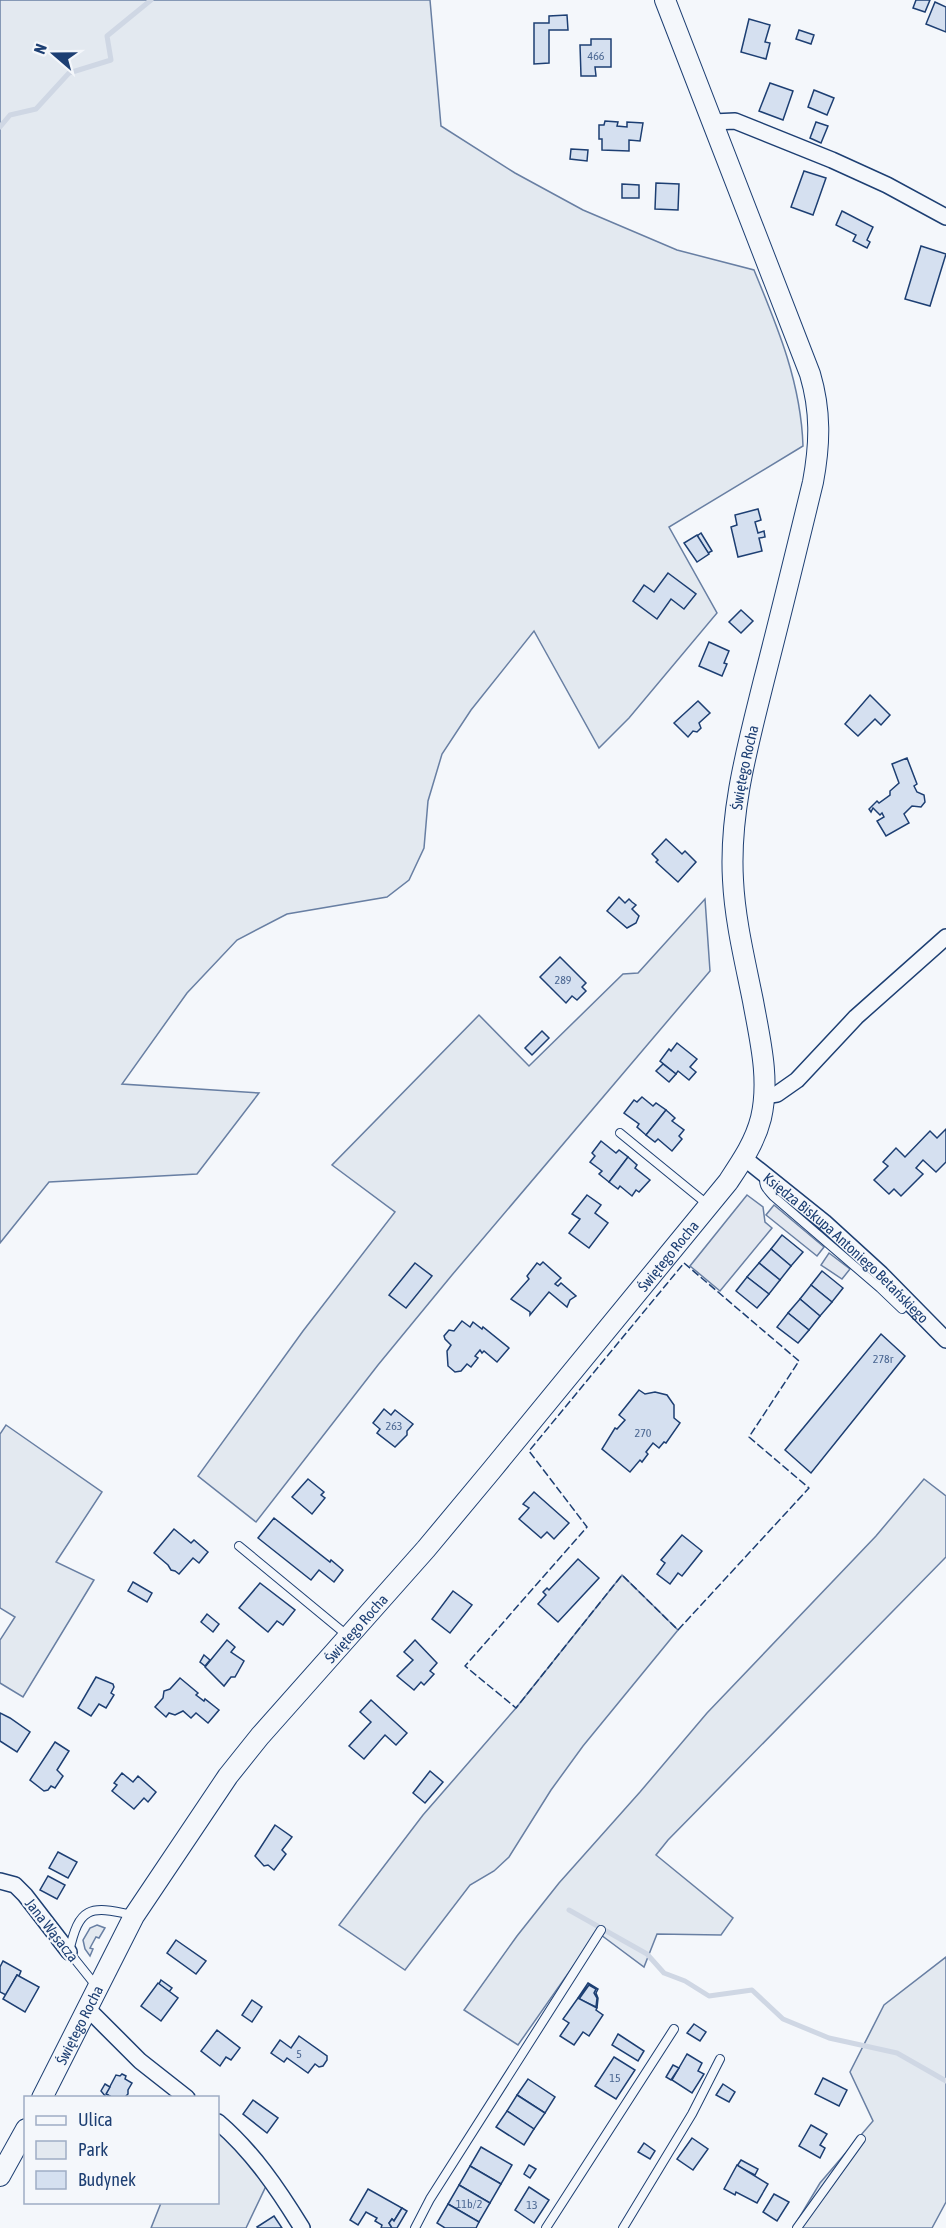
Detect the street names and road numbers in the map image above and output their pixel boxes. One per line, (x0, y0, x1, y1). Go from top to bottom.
street label: Świętego Rocha (728, 723, 761, 811)
street label: Księdza Biskupa Antoniego Betańskiego (760, 1169, 932, 1326)
street label: Świętego Rocha (634, 1217, 702, 1294)
street label: Świętego Rocha (321, 1590, 391, 1666)
street label: Jana Wąsacza (22, 1895, 82, 1965)
street label: Świętego Rocha (52, 1983, 106, 2067)

